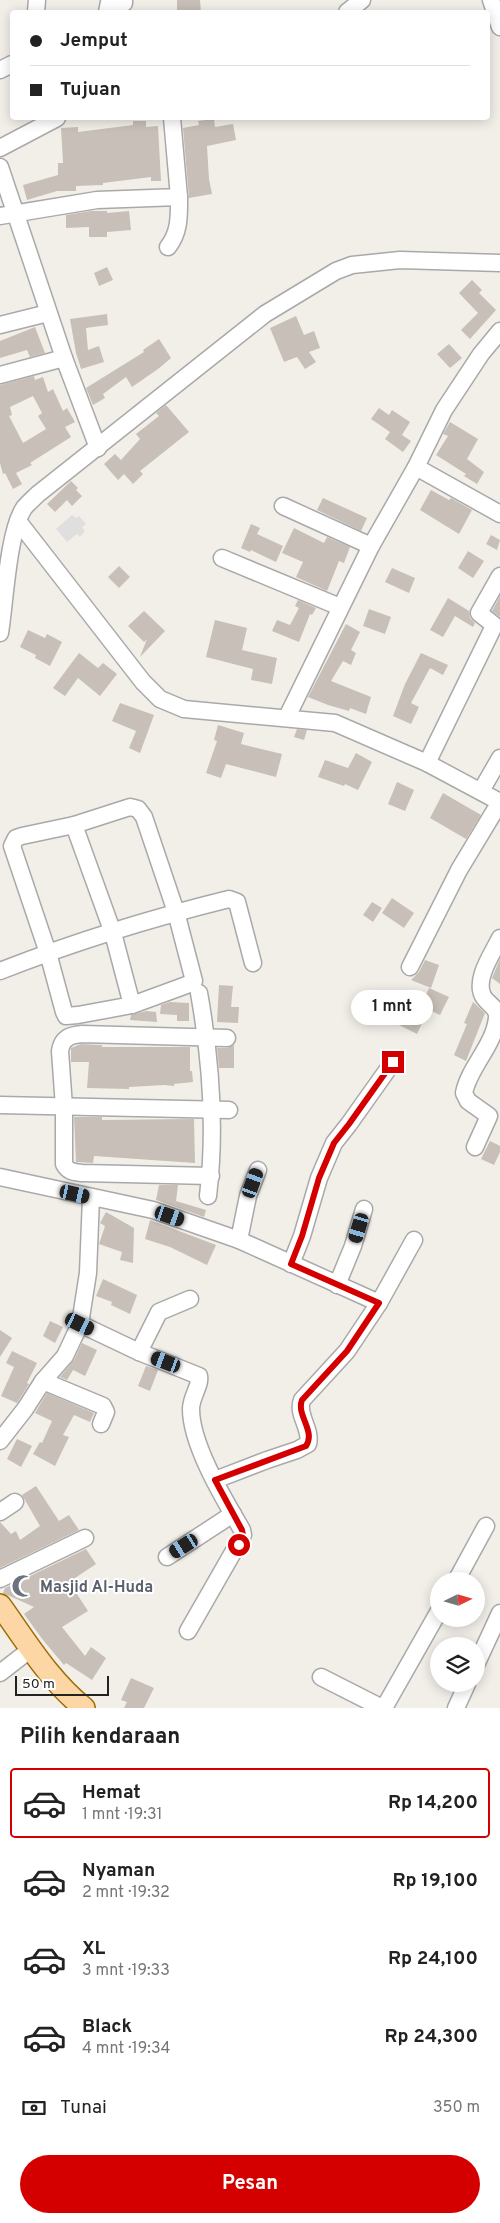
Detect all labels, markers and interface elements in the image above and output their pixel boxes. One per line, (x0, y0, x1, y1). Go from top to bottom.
text: Jemput (60, 29, 128, 53)
text: Tujuan (60, 78, 121, 102)
callout: 1 mnt (352, 990, 434, 1024)
text: 1 mnt (372, 997, 412, 1017)
route end (382, 1051, 404, 1073)
car (240, 1166, 265, 1200)
car (58, 1183, 91, 1205)
car (153, 1204, 186, 1228)
car (347, 1211, 370, 1245)
car (63, 1311, 96, 1337)
car (149, 1350, 182, 1374)
car (167, 1532, 200, 1560)
route start (228, 1534, 250, 1556)
north arrow (430, 1572, 485, 1628)
map controls (430, 1572, 485, 1692)
mosque icon: Masjid Al-Huda (10, 1573, 36, 1599)
place label: Masjid Al-Huda (40, 1578, 153, 1598)
button: layers (430, 1637, 485, 1692)
scale bar (15, 1673, 109, 1696)
text: 50 m (22, 1676, 55, 1693)
text: Pilih kendaraan (20, 1724, 180, 1751)
icon: car (22, 1781, 67, 1826)
text: Hemat (82, 1781, 141, 1805)
text: Rp 14,200 (388, 1791, 478, 1815)
text: 1 mnt · 19:31 (82, 1805, 163, 1825)
icon: car (22, 1859, 67, 1904)
text: Nyaman (82, 1859, 155, 1883)
text: Rp 19,100 (393, 1869, 478, 1893)
text: 2 mnt · 19:32 (82, 1883, 170, 1903)
icon: car (22, 1937, 67, 1982)
text: XL (82, 1937, 105, 1961)
text: Rp 24,100 (388, 1947, 478, 1971)
text: 3 mnt · 19:33 (82, 1961, 170, 1981)
icon: car (22, 2015, 67, 2060)
text: Black (82, 2015, 132, 2039)
text: Rp 24,300 (384, 2025, 478, 2049)
text: 4 mnt · 19:34 (82, 2039, 170, 2059)
icon: cash (20, 2094, 48, 2122)
text: Tunai (60, 2096, 107, 2120)
text: 350 m (433, 2098, 480, 2118)
button: Pesan (20, 2155, 480, 2213)

